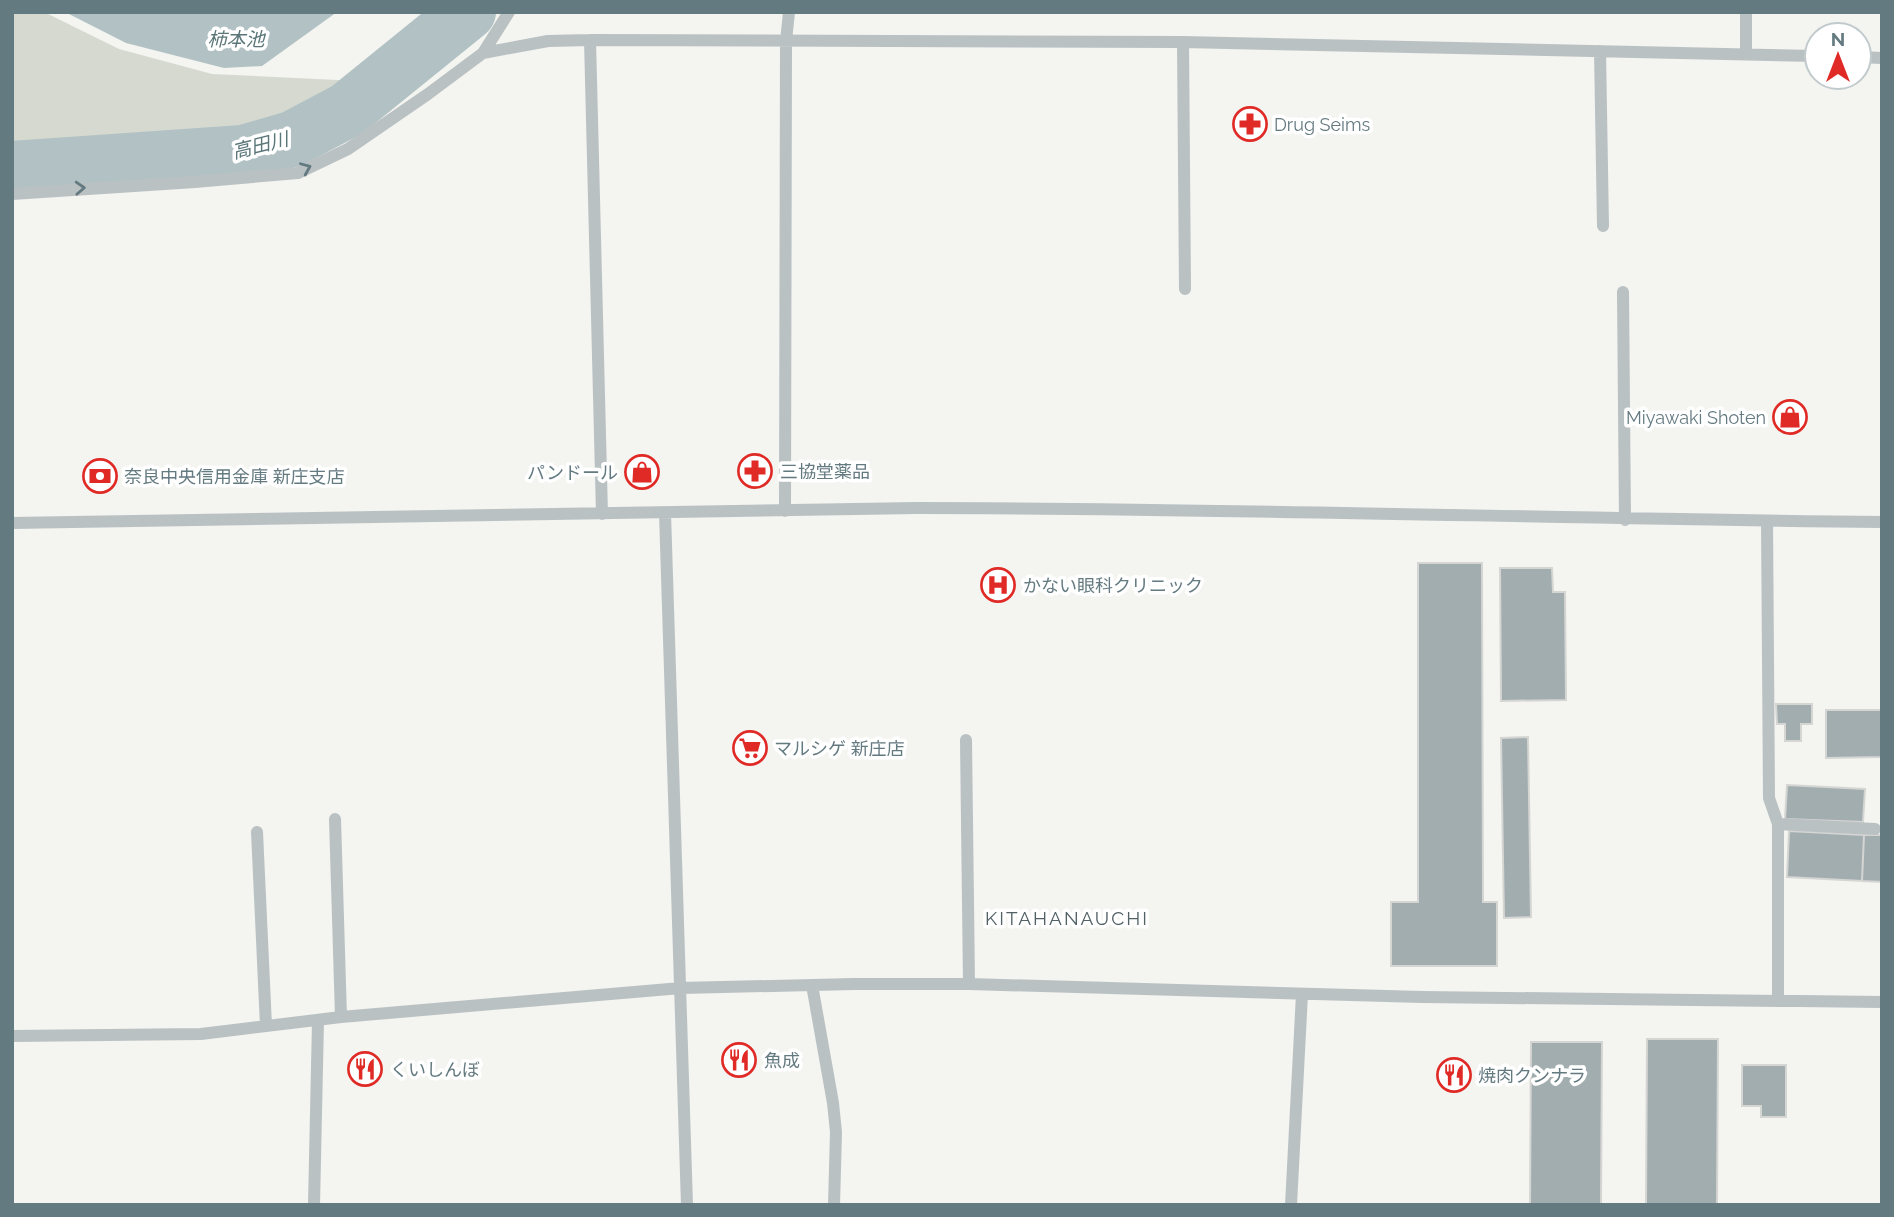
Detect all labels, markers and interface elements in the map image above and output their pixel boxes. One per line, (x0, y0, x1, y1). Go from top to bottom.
north arrow (1803, 21, 1873, 91)
water label: 柿本池 (207, 28, 266, 50)
text: N (1831, 28, 1845, 50)
pharmacy icon: Drug Seims (1231, 105, 1269, 143)
place label: Drug Seims (1274, 114, 1371, 135)
water label: 高田川 (230, 127, 292, 163)
one-way arrow (299, 163, 311, 177)
one-way arrow (75, 181, 86, 196)
shop icon: Miyawaki Shoten (1771, 398, 1809, 436)
place label: Miyawaki Shoten (1626, 407, 1766, 428)
pharmacy icon: 三協堂薬品 (736, 452, 774, 490)
shop icon: パンドール (623, 453, 661, 491)
bank icon: 奈良中央信用金庫 新庄支店 (81, 457, 119, 495)
place label: 三協堂薬品 (780, 461, 870, 482)
place label: パンドール (527, 462, 618, 483)
place label: 奈良中央信用金庫 新庄支店 (124, 466, 345, 487)
hospital icon: かない眼科クリニック (979, 566, 1017, 604)
place label: かない眼科クリニック (1023, 575, 1203, 596)
supermarket icon: マルシゲ 新庄店 (731, 729, 769, 767)
place label: マルシゲ 新庄店 (774, 738, 905, 759)
district label: KITAHANAUCHI (985, 907, 1149, 929)
restaurant icon: 魚成 (720, 1041, 758, 1079)
restaurant icon: くいしんぼ (346, 1050, 384, 1088)
place label: 魚成 (764, 1050, 800, 1071)
restaurant icon: 焼肉クンナラ (1435, 1056, 1473, 1094)
place label: くいしんぼ (390, 1059, 480, 1080)
place label: 焼肉クンナラ (1478, 1065, 1586, 1086)

